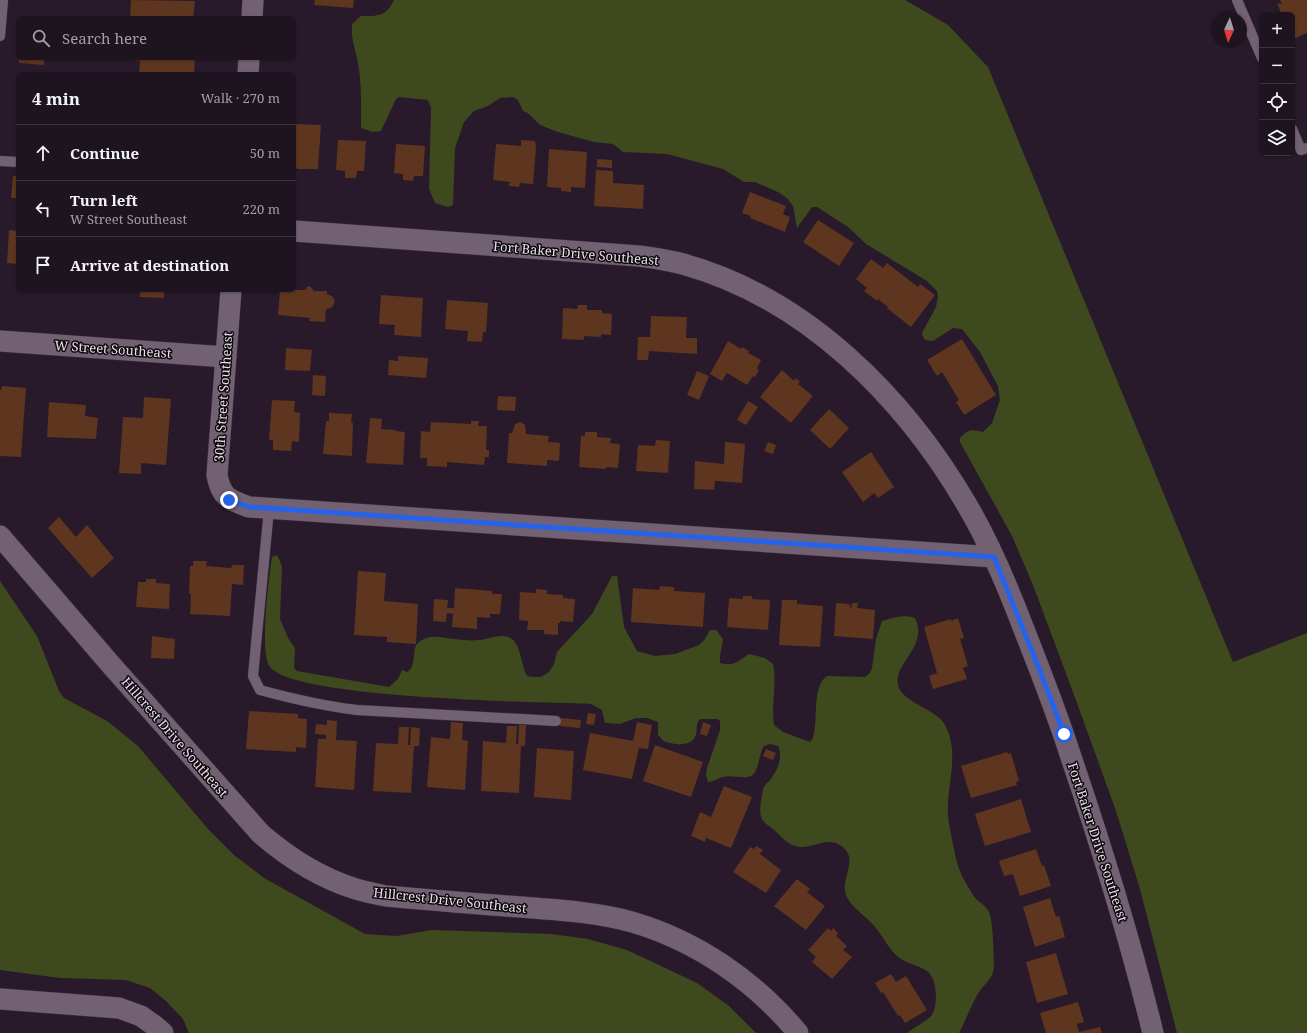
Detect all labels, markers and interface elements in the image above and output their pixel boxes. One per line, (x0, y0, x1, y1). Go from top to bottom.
north arrow (1211, 12, 1247, 48)
map controls (1259, 12, 1295, 156)
button: + (1259, 12, 1295, 48)
search box (16, 16, 296, 60)
icon: search (30, 27, 52, 49)
text: Search here (62, 28, 147, 48)
button: − (1259, 48, 1295, 84)
button: locate (1259, 84, 1295, 120)
text: 4 min (32, 87, 80, 110)
text: Walk · 270 m (201, 89, 280, 107)
button: layers (1259, 120, 1295, 156)
icon: ahead (32, 142, 54, 164)
text: Continue (70, 143, 139, 163)
text: 50 m (250, 144, 280, 162)
text: Turn left (70, 190, 138, 210)
icon: left (32, 198, 54, 220)
text: 220 m (243, 200, 280, 218)
text: W Street Southeast (70, 210, 187, 228)
street label: Fort Baker Drive Southeast (492, 237, 660, 269)
icon: arrive (32, 254, 54, 276)
text: Arrive at destination (70, 255, 229, 275)
street label: 30th Street Southeast (209, 331, 237, 463)
street label: W Street Southeast (54, 336, 172, 362)
route end (220, 491, 238, 509)
street label: Hillcrest Drive Southeast (118, 673, 233, 801)
route start (1055, 725, 1073, 743)
street label: Fort Baker Drive Southeast (1064, 760, 1132, 924)
street label: Hillcrest Drive Southeast (373, 883, 528, 917)

